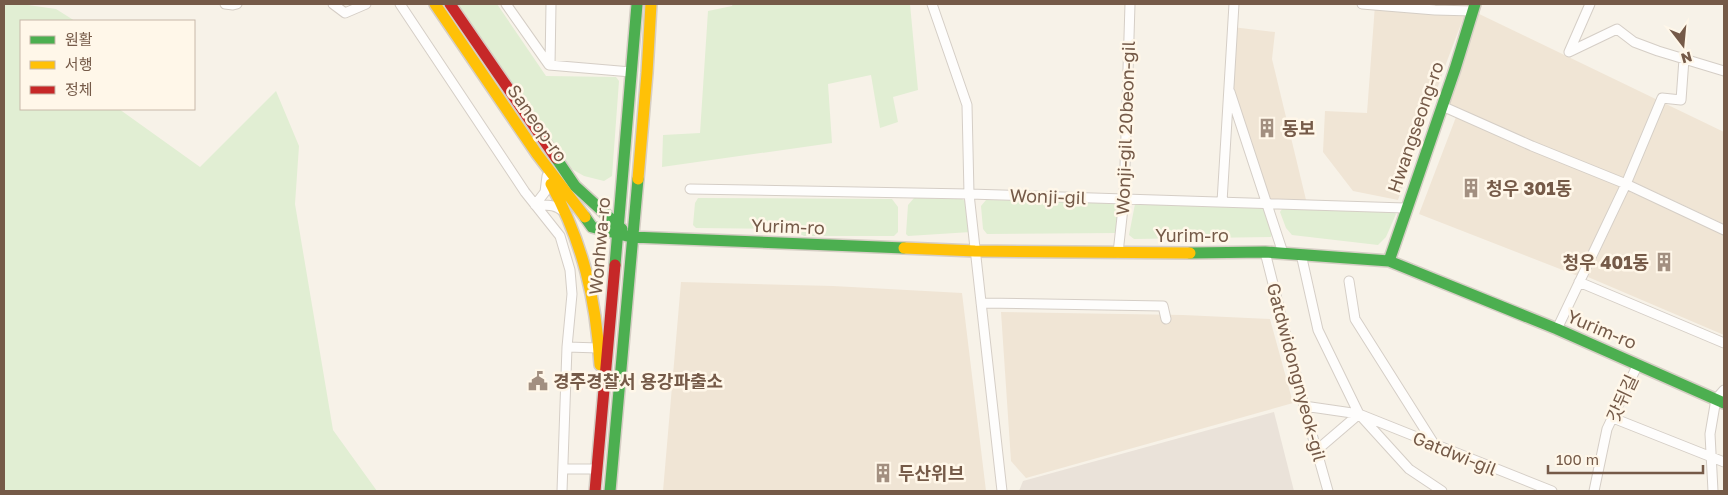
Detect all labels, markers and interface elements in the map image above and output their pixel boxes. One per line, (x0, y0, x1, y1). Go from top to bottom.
legend (20, 20, 195, 110)
north arrow (1658, 20, 1708, 70)
text: 원활 (65, 30, 93, 48)
street label: Wonji-gil 20beon-gil (1111, 40, 1139, 216)
text: N (1679, 48, 1694, 68)
text: 서행 (65, 55, 93, 73)
street label: Hwangseong-ro (1382, 58, 1448, 196)
text: 정체 (65, 80, 93, 98)
street label: Saneop-ro (503, 80, 573, 166)
building icon: 동보 (1256, 117, 1278, 139)
place label: 동보 (1282, 117, 1315, 139)
building icon: 청우 301동 (1460, 177, 1482, 199)
place label: 청우 301동 (1486, 177, 1572, 199)
street label: Wonji-gil (1009, 184, 1087, 208)
street label: Wonhwa-ro (584, 196, 614, 296)
street label: Yurim-ro (751, 214, 825, 238)
street label: Yurim-ro (1155, 224, 1229, 246)
place label: 청우 401동 (1563, 251, 1649, 273)
building icon: 청우 401동 (1653, 251, 1675, 273)
street label: Gatdwidongnyeok-gil (1263, 280, 1331, 464)
street label: Yurim-ro (1564, 304, 1640, 354)
public building icon: 경주경찰서 용강파출소 (527, 370, 549, 392)
place label: 경주경찰서 용강파출소 (553, 370, 723, 392)
street label: 갓뒤길 (1602, 371, 1642, 425)
street label: Gatdwi-gil (1410, 426, 1501, 480)
scale bar (1548, 442, 1703, 474)
text: 100 m (1556, 450, 1599, 468)
building icon: 두산위브 (872, 462, 894, 484)
place label: 두산위브 (898, 462, 964, 484)

